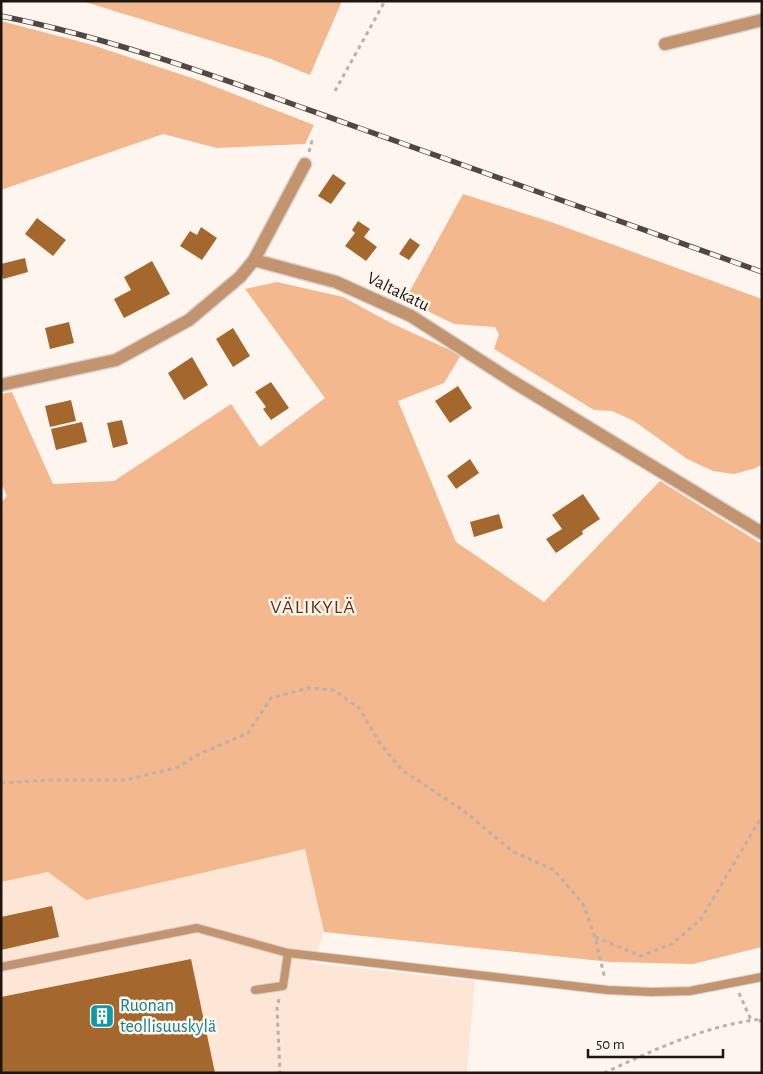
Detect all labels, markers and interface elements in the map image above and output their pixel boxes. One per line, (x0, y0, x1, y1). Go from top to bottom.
street label: Valtakatu (364, 269, 432, 315)
district label: VÄLIKYLÄ (270, 597, 356, 617)
place label: Ruonan teollisuuskylä (120, 997, 216, 1036)
building icon: Ruonan teollisuuskylä (89, 1003, 115, 1029)
scale bar (588, 1026, 723, 1058)
text: 50 m (596, 1037, 625, 1052)

